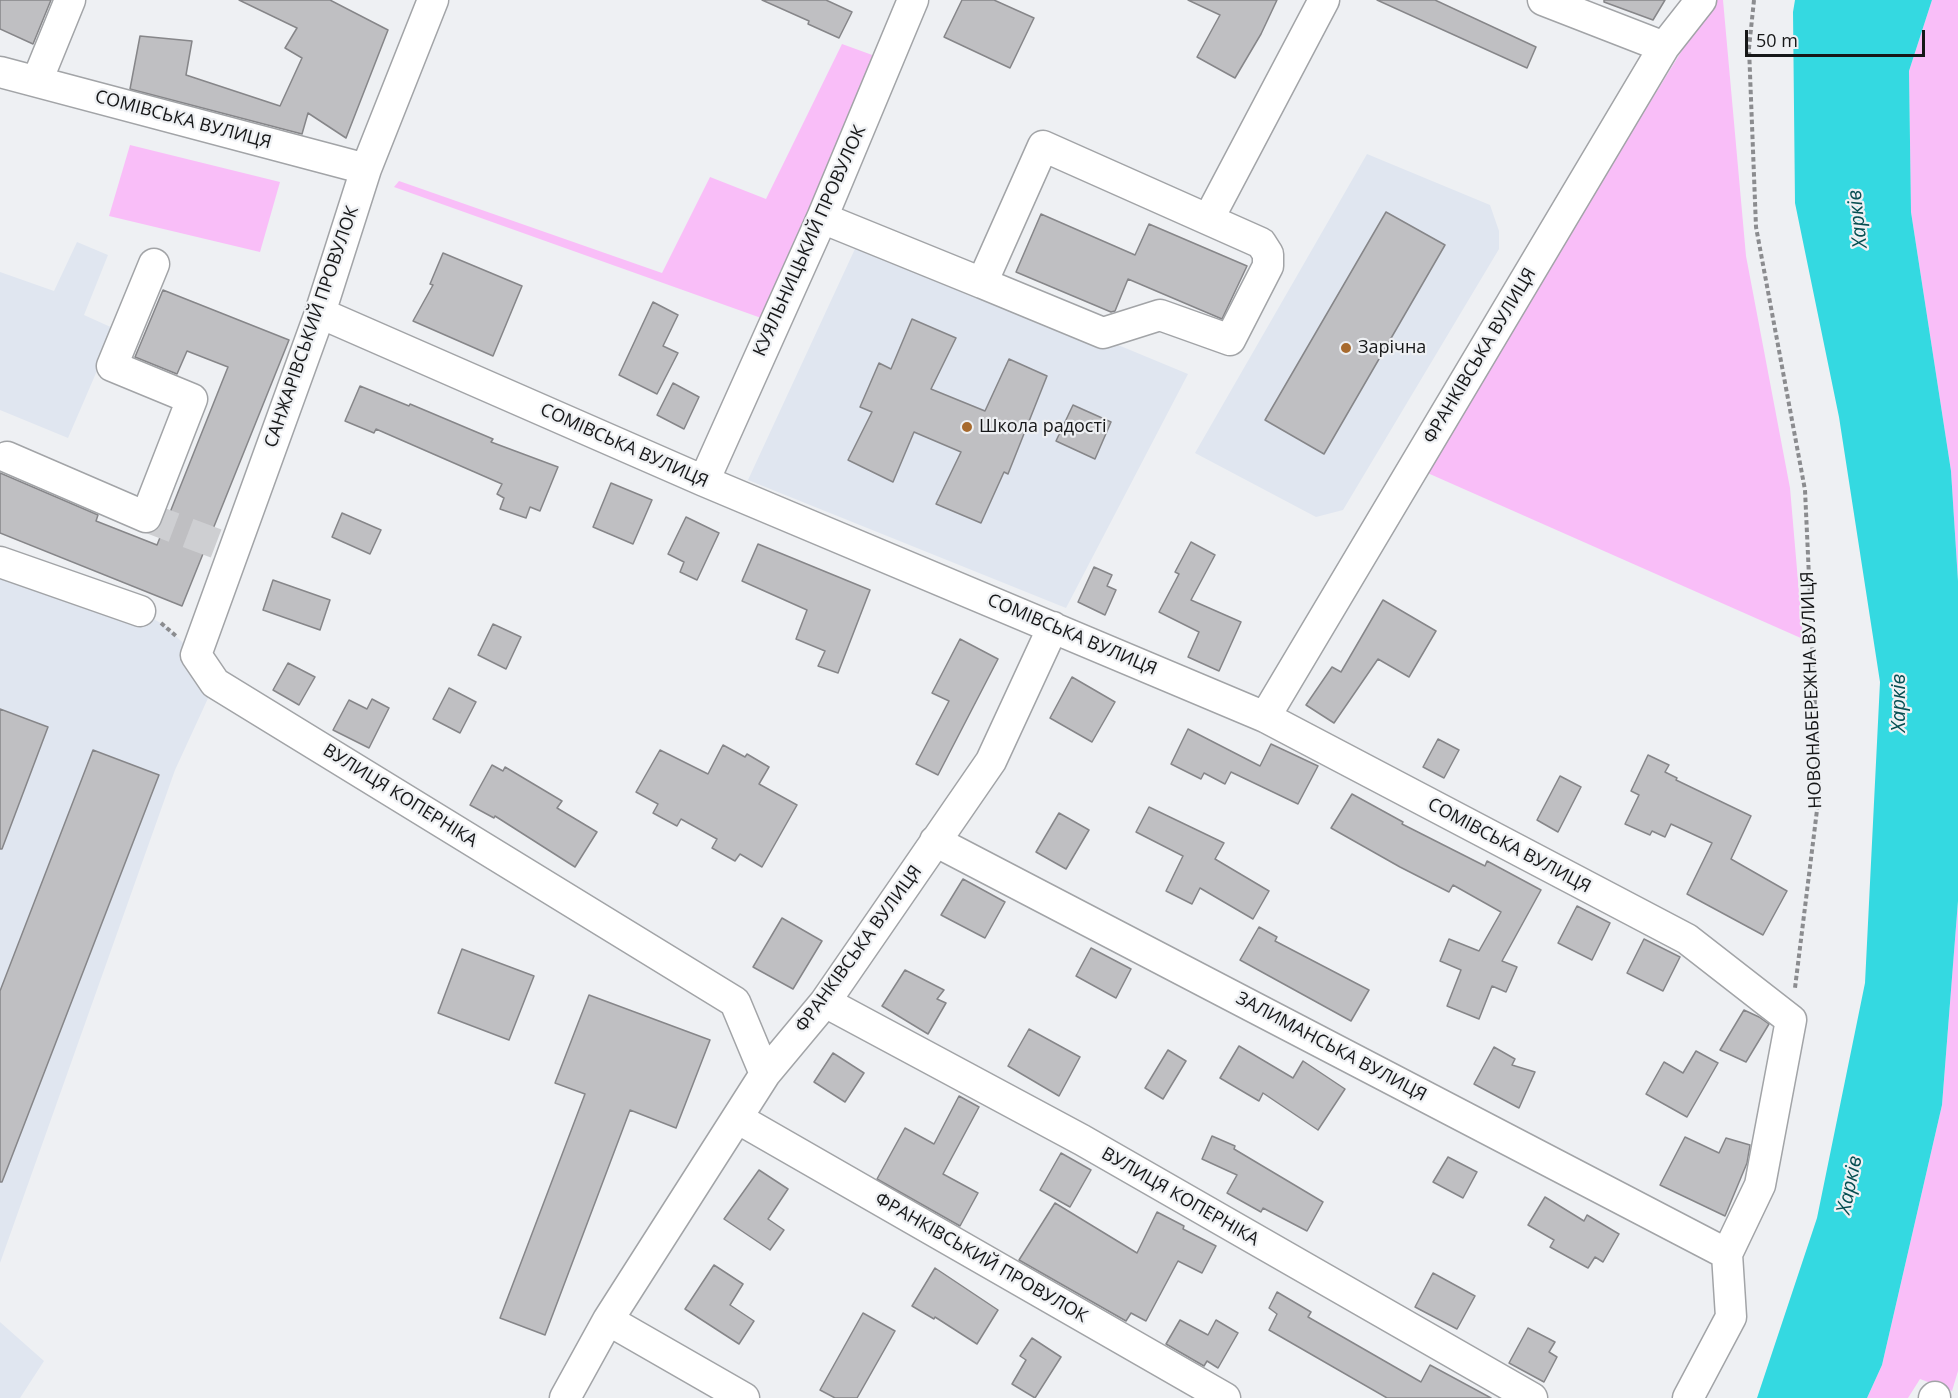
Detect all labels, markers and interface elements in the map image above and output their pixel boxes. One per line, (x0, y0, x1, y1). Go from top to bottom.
scale bar (1748, 18, 1928, 56)
text: 50 m (1756, 28, 1798, 52)
street label: СОМІВСЬКА ВУЛИЦЯ (92, 86, 274, 154)
street label: КУЯЛЬНИЦЬКИЙ ПРОВУЛОК (749, 122, 871, 360)
water label: Харків (1843, 189, 1873, 249)
street label: САНЖАРІВСЬКИЙ ПРОВУЛОК (260, 203, 364, 451)
street label: ФРАНКІВСЬКА ВУЛИЦЯ (1419, 264, 1541, 448)
place label: Зарічна (1358, 337, 1426, 359)
marker: Зарічна (1339, 341, 1353, 355)
street label: СОМІВСЬКА ВУЛИЦЯ (537, 399, 711, 493)
place label: Школа радості (979, 416, 1107, 438)
marker: Школа радості (960, 420, 974, 434)
street label: НОВОНАБЕРЕЖНА ВУЛИЦЯ (1797, 571, 1827, 809)
street label: СОМІВСЬКА ВУЛИЦЯ (984, 590, 1160, 680)
water label: Харків (1887, 674, 1911, 732)
street label: ВУЛИЦЯ КОПЕРНІКА (319, 740, 481, 852)
street label: СОМІВСЬКА ВУЛИЦЯ (1424, 794, 1594, 898)
street label: ФРАНКІВСЬКА ВУЛИЦЯ (791, 861, 927, 1037)
street label: ЗАЛИМАНСЬКА ВУЛИЦЯ (1232, 988, 1430, 1106)
street label: ВУЛИЦЯ КОПЕРНІКА (1098, 1143, 1262, 1251)
water label: Харків (1832, 1154, 1868, 1216)
street label: ФРАНКІВСЬКИЙ ПРОВУЛОК (871, 1188, 1091, 1328)

